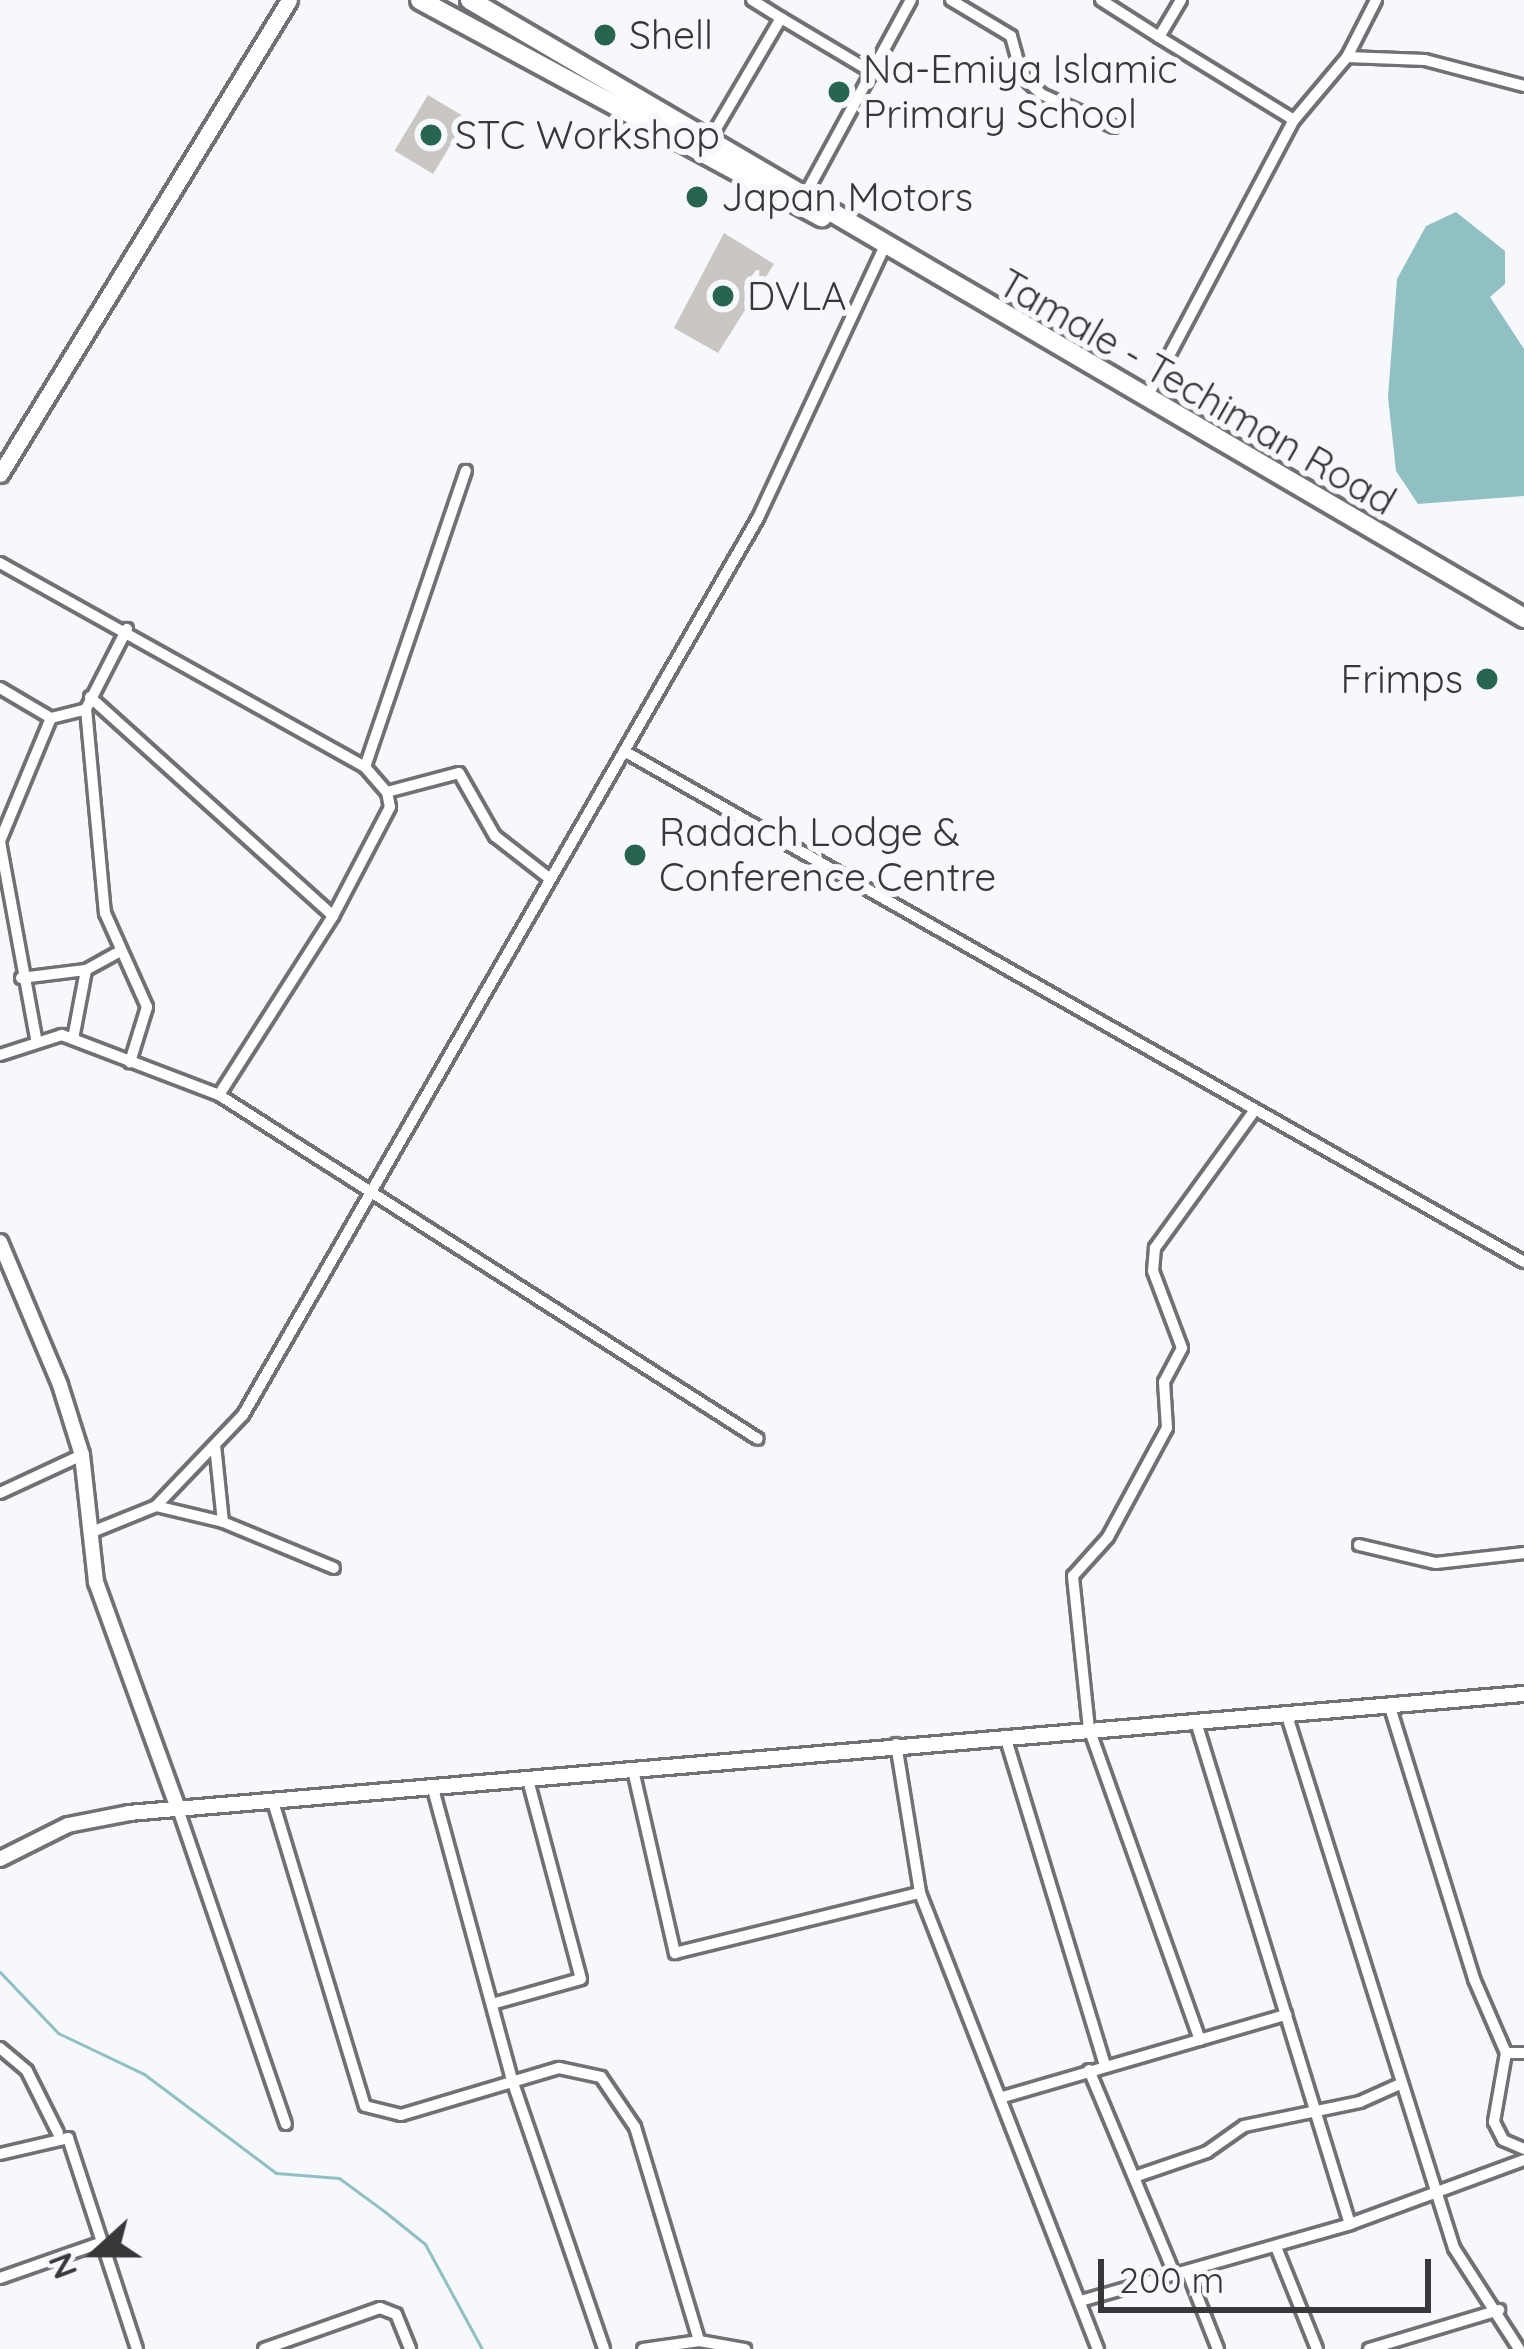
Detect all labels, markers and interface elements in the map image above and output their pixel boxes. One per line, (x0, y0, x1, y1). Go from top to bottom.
place label: Shell (629, 12, 713, 58)
marker: Shell (592, 22, 618, 48)
place label: Na-Emiya Islamic Primary School (863, 47, 1177, 138)
marker: Na-Emiya Islamic Primary School (826, 79, 852, 105)
place label: STC Workshop (455, 112, 720, 158)
marker: STC Workshop (418, 122, 444, 148)
place label: Japan Motors (721, 174, 973, 220)
marker: Japan Motors (684, 184, 710, 210)
street label: Tamale - Techiman Road (990, 259, 1404, 525)
place label: DVLA (747, 273, 847, 319)
marker: DVLA (710, 283, 736, 309)
place label: Frimps (1340, 656, 1463, 702)
marker: Frimps (1474, 666, 1500, 692)
place label: Radach Lodge & Conference Centre (659, 810, 996, 901)
marker: Radach Lodge & Conference Centre (622, 842, 648, 868)
north arrow (36, 2193, 156, 2313)
scale bar (1104, 2235, 1437, 2309)
text: N (38, 2247, 85, 2285)
text: 200 m (1119, 2257, 1224, 2302)

